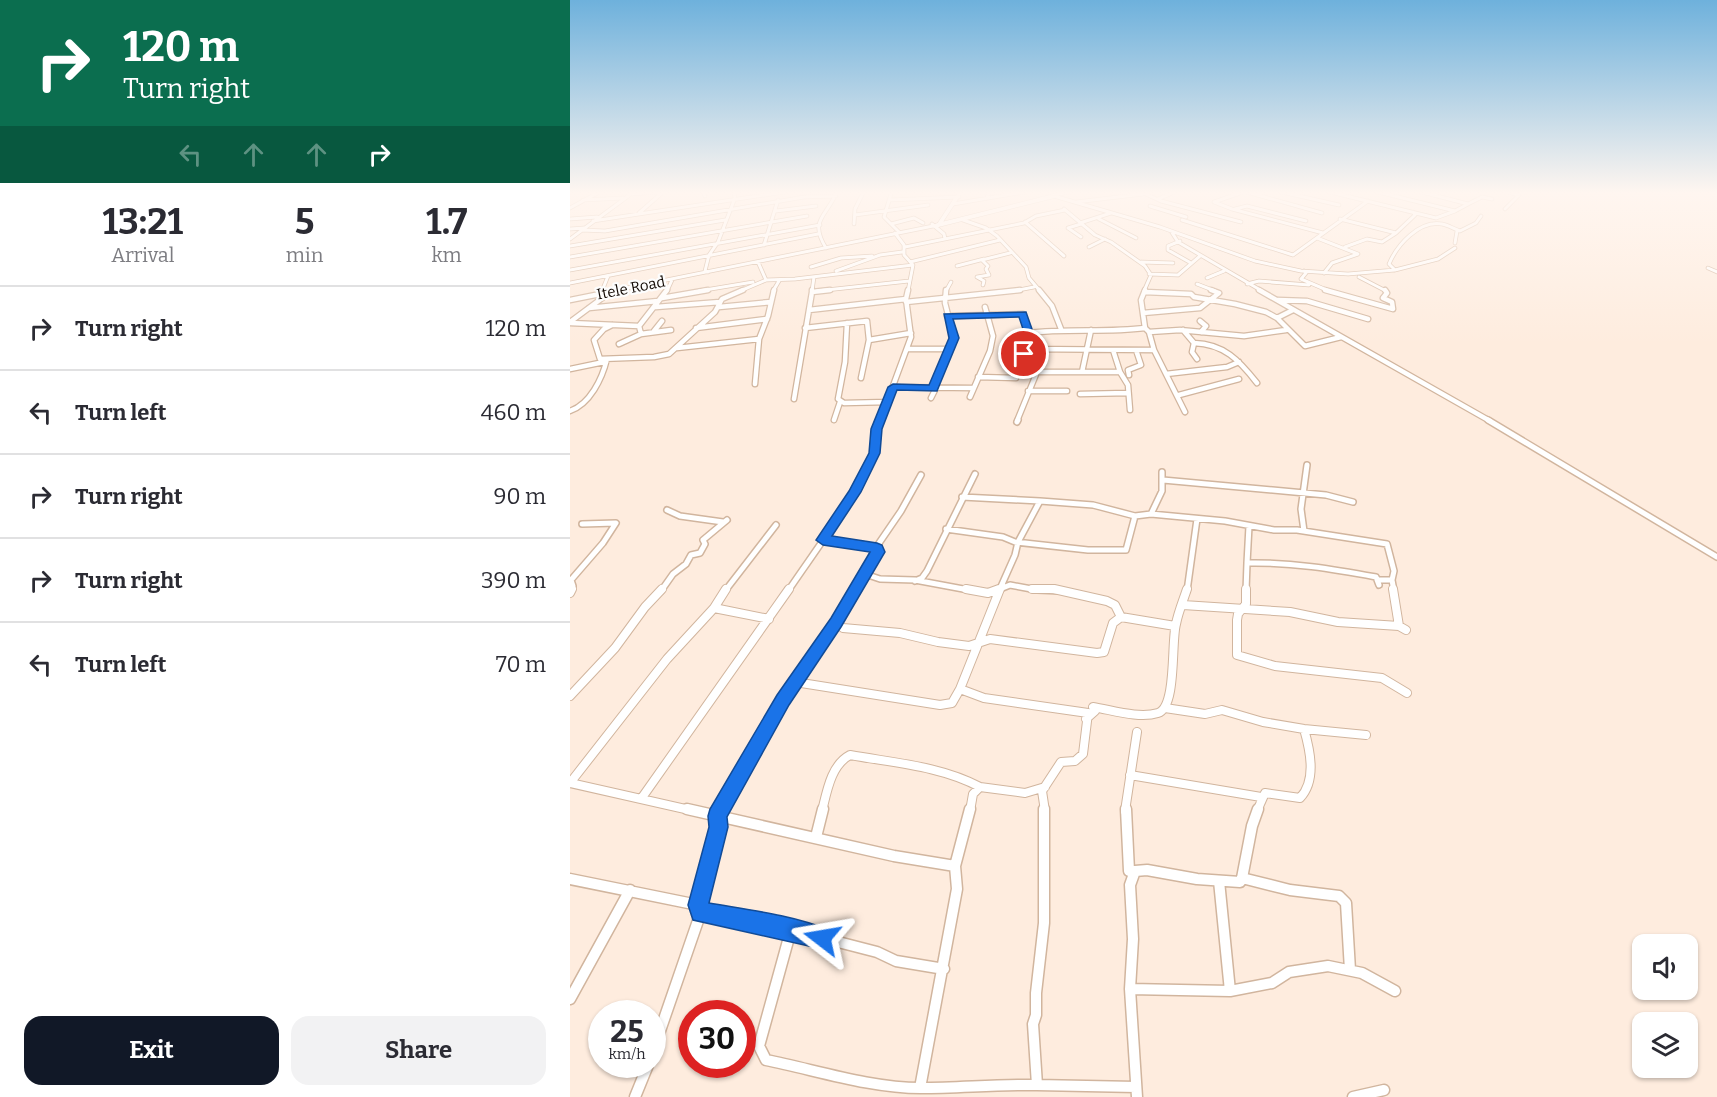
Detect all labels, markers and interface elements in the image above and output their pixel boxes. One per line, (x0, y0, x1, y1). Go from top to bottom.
text: 120 m (123, 22, 239, 72)
icon: right (24, 24, 102, 102)
text: Turn right (123, 73, 250, 105)
icon: left (174, 138, 207, 171)
icon: ahead (237, 138, 270, 171)
icon: ahead (300, 138, 333, 171)
icon: right (363, 138, 396, 171)
text: 13:21 (103, 200, 183, 244)
text: 5 (295, 200, 314, 244)
text: 1.7 (426, 200, 467, 244)
text: Arrival (111, 243, 175, 267)
text: min (286, 243, 323, 267)
text: km (432, 243, 462, 267)
street label: Itele Road (595, 273, 667, 303)
icon: right (24, 312, 57, 345)
text: Turn right (75, 315, 183, 342)
text: 120 m (486, 315, 546, 342)
pin (998, 328, 1049, 379)
icon: arrive (1007, 337, 1040, 370)
icon: left (24, 396, 57, 429)
text: Turn left (75, 399, 167, 426)
text: 460 m (481, 399, 546, 426)
icon: right (24, 480, 57, 513)
text: Turn right (75, 483, 183, 510)
text: 90 m (494, 483, 546, 510)
icon: right (24, 564, 57, 597)
text: Turn right (75, 567, 183, 594)
text: 390 m (481, 567, 546, 594)
icon: left (24, 648, 57, 681)
text: Turn left (75, 651, 167, 678)
text: 70 m (496, 651, 546, 678)
position arrow (790, 906, 854, 970)
map controls (1632, 934, 1698, 1078)
button: sound (1632, 934, 1698, 1000)
speed limit sign: 30 (678, 1000, 756, 1078)
button: layers (1632, 1012, 1698, 1078)
text: 25 (610, 1014, 644, 1050)
button: Exit (24, 1016, 279, 1085)
button: Share (291, 1016, 546, 1085)
text: km/h (608, 1045, 646, 1063)

